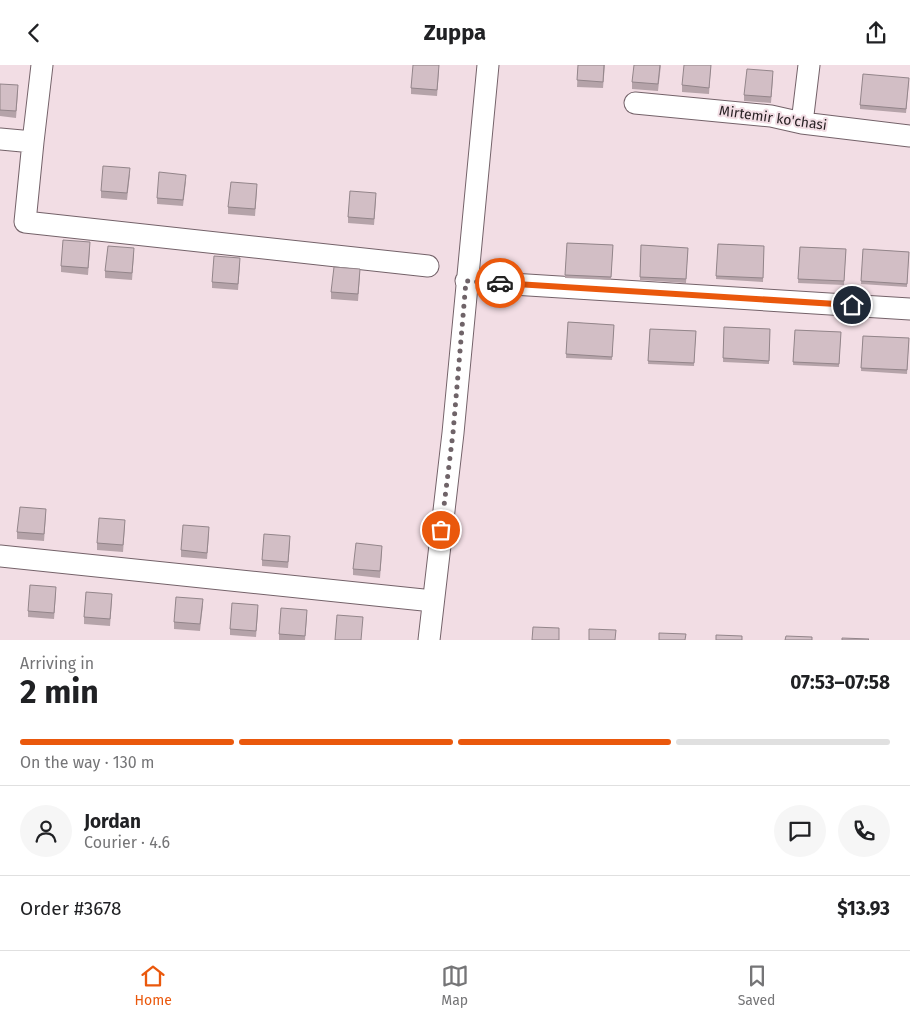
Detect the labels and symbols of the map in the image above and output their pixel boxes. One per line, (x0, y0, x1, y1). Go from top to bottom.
street label: Mirtemir ko'chasi (718, 102, 828, 134)
courier (475, 258, 525, 308)
pin (831, 284, 873, 326)
pin (420, 509, 462, 551)

